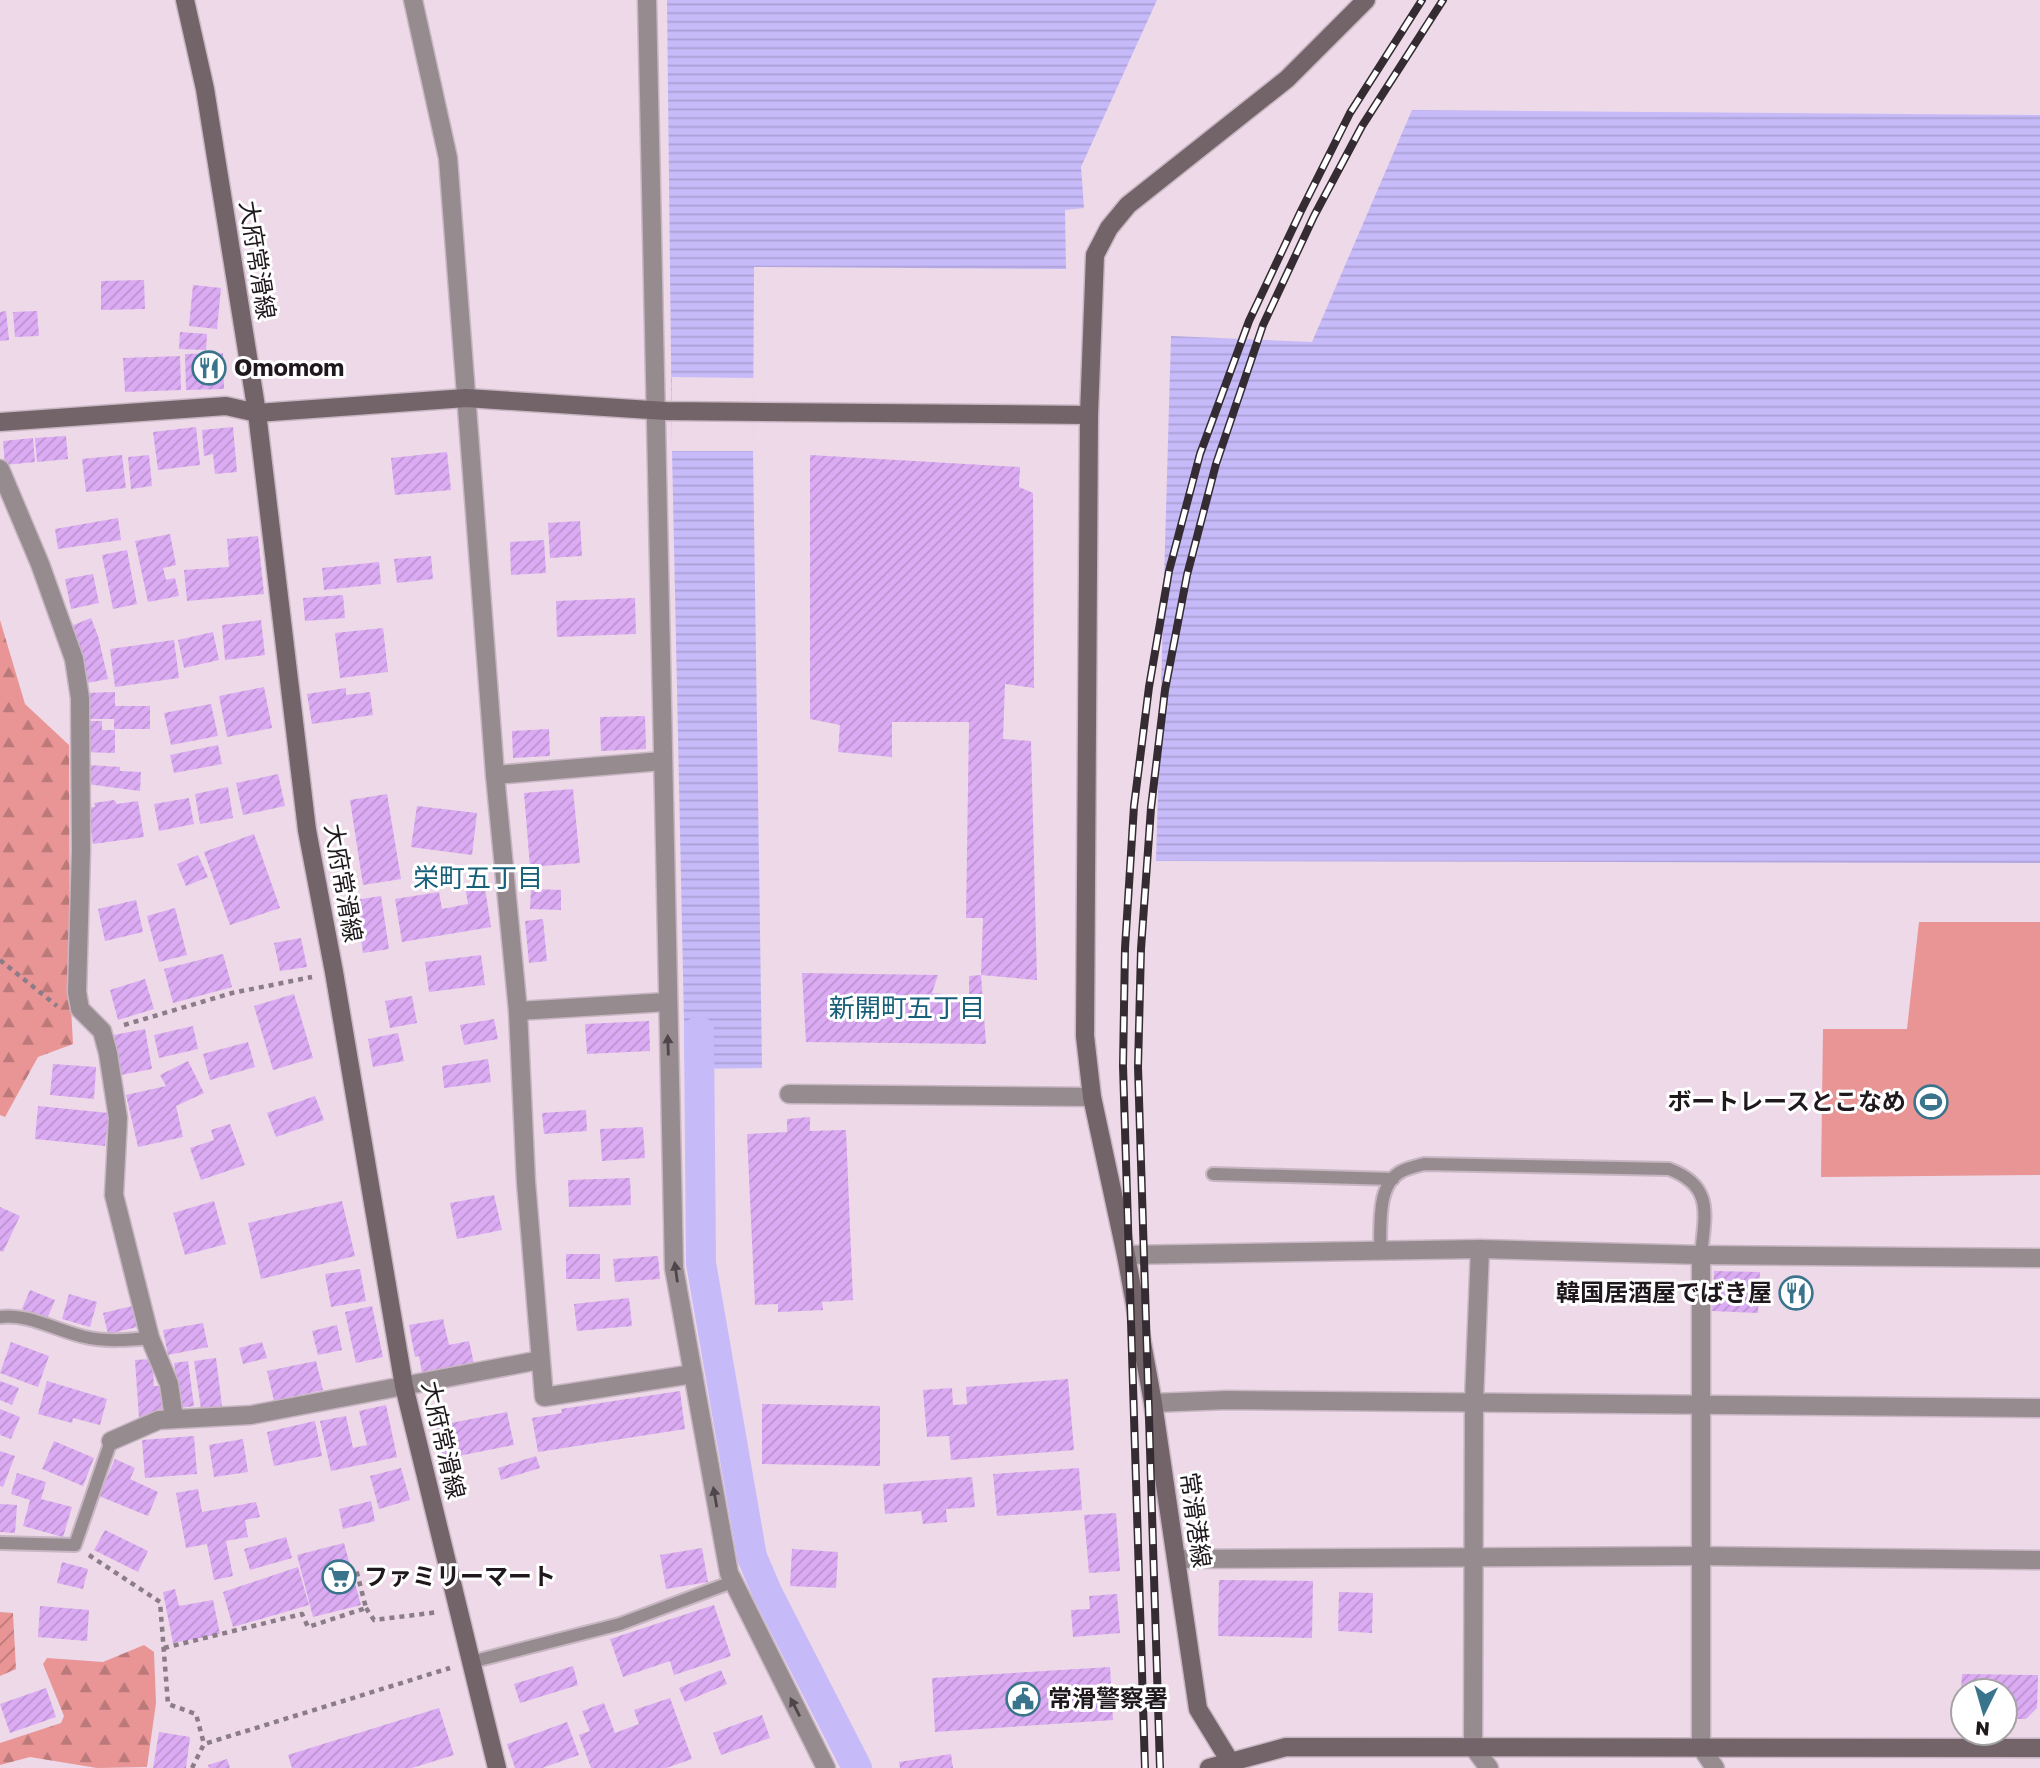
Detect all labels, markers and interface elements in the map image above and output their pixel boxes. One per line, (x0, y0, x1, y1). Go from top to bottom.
street label: 大府常滑線 (235, 198, 282, 321)
restaurant icon: Omomom (190, 349, 228, 387)
place label: Omomom (234, 352, 344, 381)
street label: 大府常滑線 (320, 821, 369, 944)
district label: 栄町五丁目 (413, 862, 543, 893)
district label: 新開町五丁目 (829, 992, 985, 1023)
one-way arrow (663, 1034, 674, 1056)
sports icon: ボートレースとこなめ (1912, 1083, 1950, 1121)
place label: ボートレースとこなめ (1667, 1086, 1906, 1115)
one-way arrow (670, 1261, 681, 1283)
restaurant icon: 韓国居酒屋でばき屋 (1777, 1274, 1815, 1312)
place label: 韓国居酒屋でばき屋 (1556, 1277, 1772, 1306)
street label: 大府常滑線 (417, 1378, 472, 1501)
street label: 常滑港線 (1175, 1470, 1218, 1569)
one-way arrow (709, 1485, 720, 1507)
supermarket icon: ファミリーマート (320, 1558, 358, 1596)
place label: ファミリーマート (364, 1561, 556, 1590)
north arrow (1949, 1677, 2019, 1747)
public building icon: 常滑警察署 (1004, 1680, 1042, 1718)
place label: 常滑警察署 (1048, 1683, 1168, 1712)
one-way arrow (790, 1697, 801, 1717)
text: N (1974, 1717, 1991, 1742)

